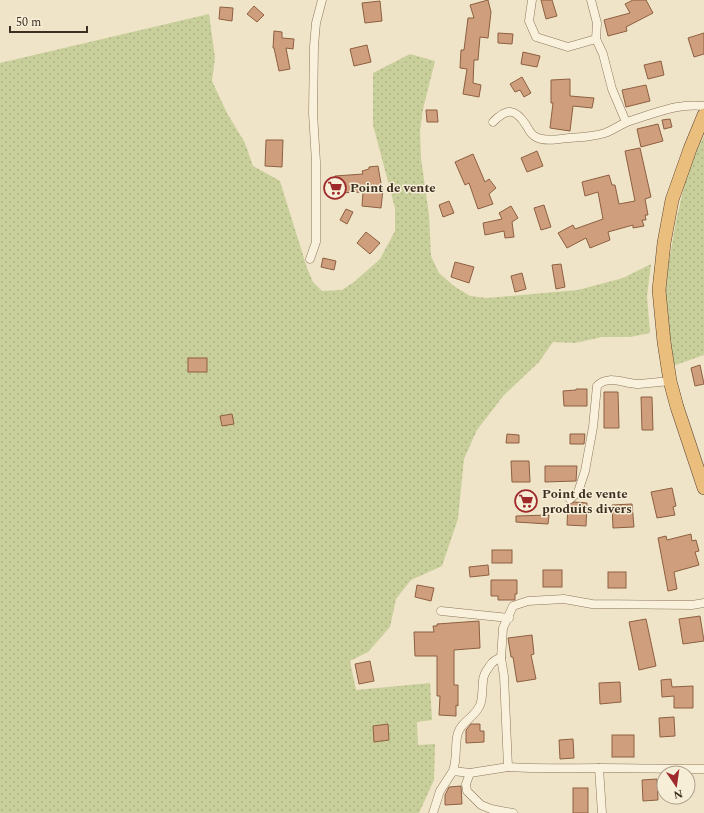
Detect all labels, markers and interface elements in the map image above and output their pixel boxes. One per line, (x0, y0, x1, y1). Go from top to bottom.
scale bar (10, 8, 87, 34)
text: 50 m (16, 13, 41, 32)
supermarket icon: Point de vente (322, 175, 348, 201)
place label: Point de vente (350, 178, 436, 198)
place label: Point de vente produits divers (542, 484, 632, 519)
supermarket icon: Point de vente produits divers (513, 488, 539, 514)
north arrow (656, 765, 696, 805)
text: N (672, 785, 684, 804)

